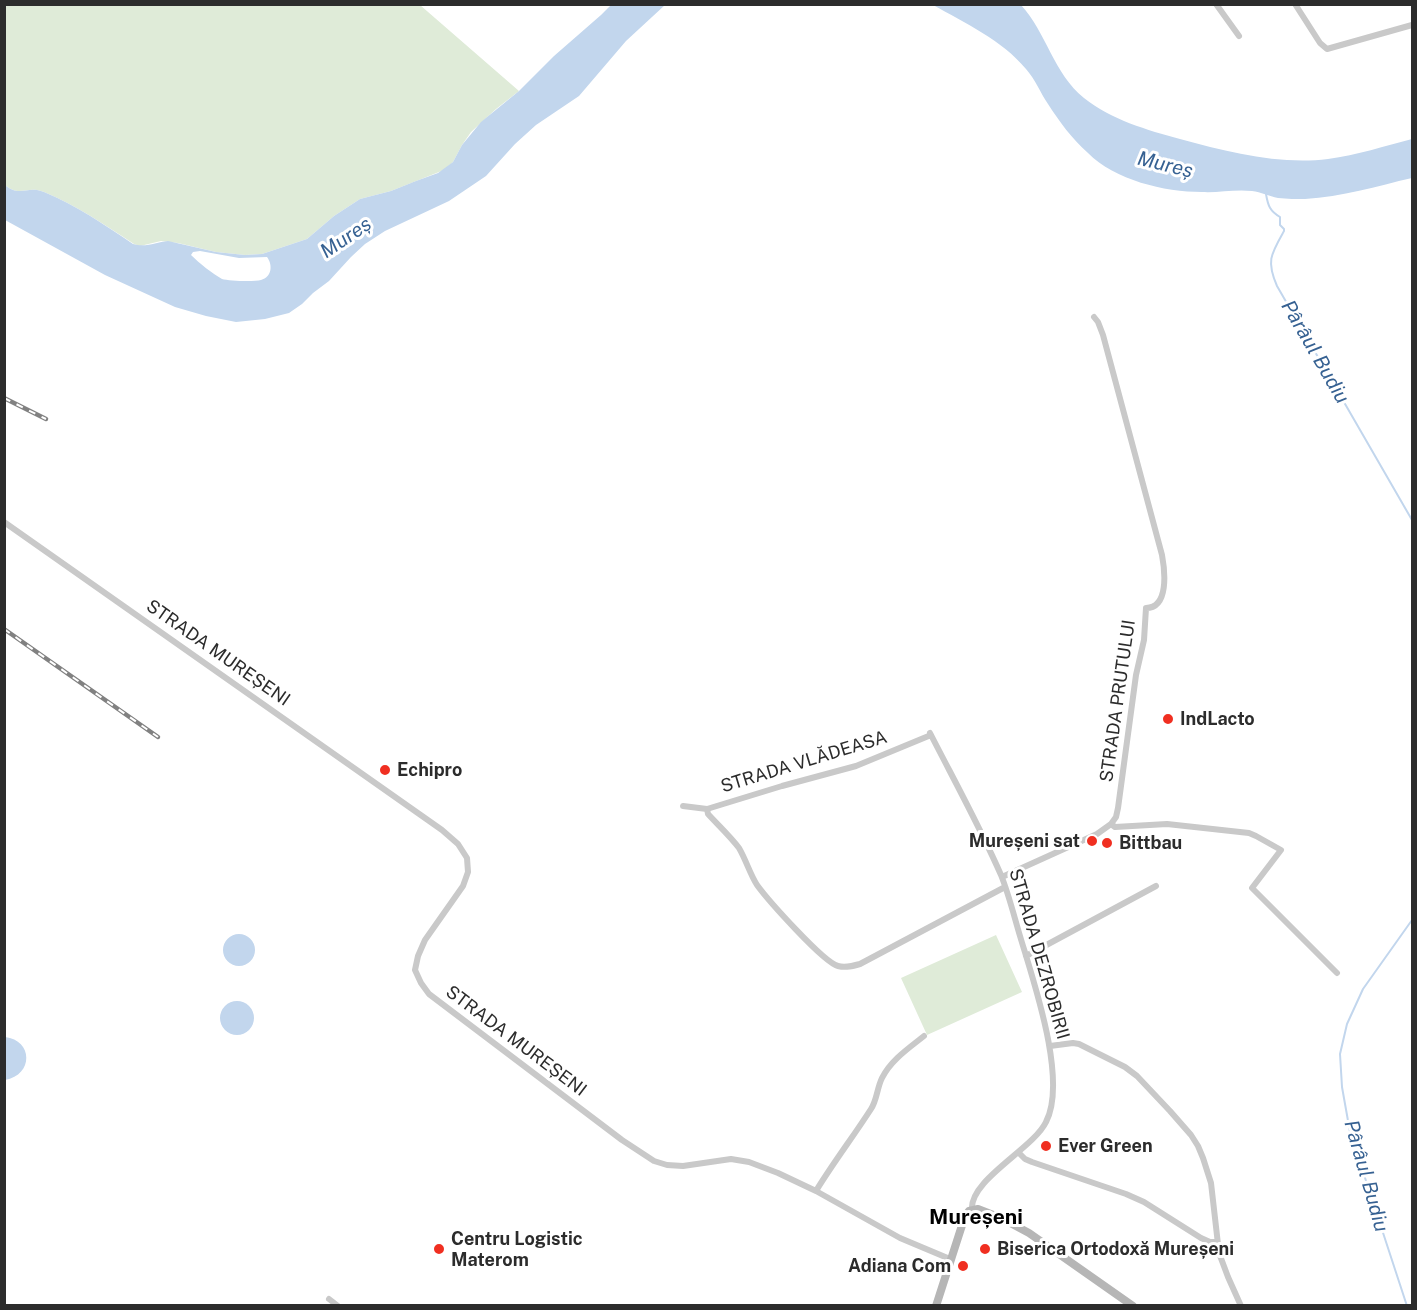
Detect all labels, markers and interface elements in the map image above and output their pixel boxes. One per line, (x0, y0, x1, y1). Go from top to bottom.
water label: Mureș (1135, 147, 1195, 183)
water label: Mureș (316, 212, 376, 264)
water label: Pârâul Budiu (1276, 296, 1354, 408)
street label: STRADA MUREȘENI (142, 595, 294, 711)
street label: STRADA PRUTULUI (1096, 619, 1140, 783)
place label: IndLacto (1180, 708, 1255, 730)
marker: IndLacto (1161, 712, 1175, 726)
street label: STRADA VLĂDEASA (718, 726, 890, 798)
place label: Echipro (397, 759, 462, 781)
marker: Echipro (378, 763, 392, 777)
place label: Mureșeni sat (969, 830, 1080, 852)
place label: Bittbau (1119, 832, 1182, 854)
marker: Mureșeni sat (1085, 834, 1099, 848)
marker: Bittbau (1100, 836, 1114, 850)
street label: STRADA DEZROBIRII (1004, 866, 1074, 1042)
street label: STRADA MUREȘENI (441, 981, 591, 1101)
water label: Pârâul Budiu (1339, 1117, 1393, 1235)
place label: Ever Green (1058, 1135, 1153, 1157)
marker: Ever Green (1039, 1139, 1053, 1153)
district label: Mureșeni (929, 1205, 1023, 1231)
place label: Centru Logistic Materom (451, 1228, 583, 1270)
place label: Biserica Ortodoxă Mureșeni (997, 1238, 1234, 1260)
marker: Centru Logistic Materom (432, 1242, 446, 1256)
marker: Biserica Ortodoxă Mureșeni (978, 1242, 992, 1256)
place label: Adiana Com (848, 1255, 951, 1277)
marker: Adiana Com (956, 1259, 970, 1273)

